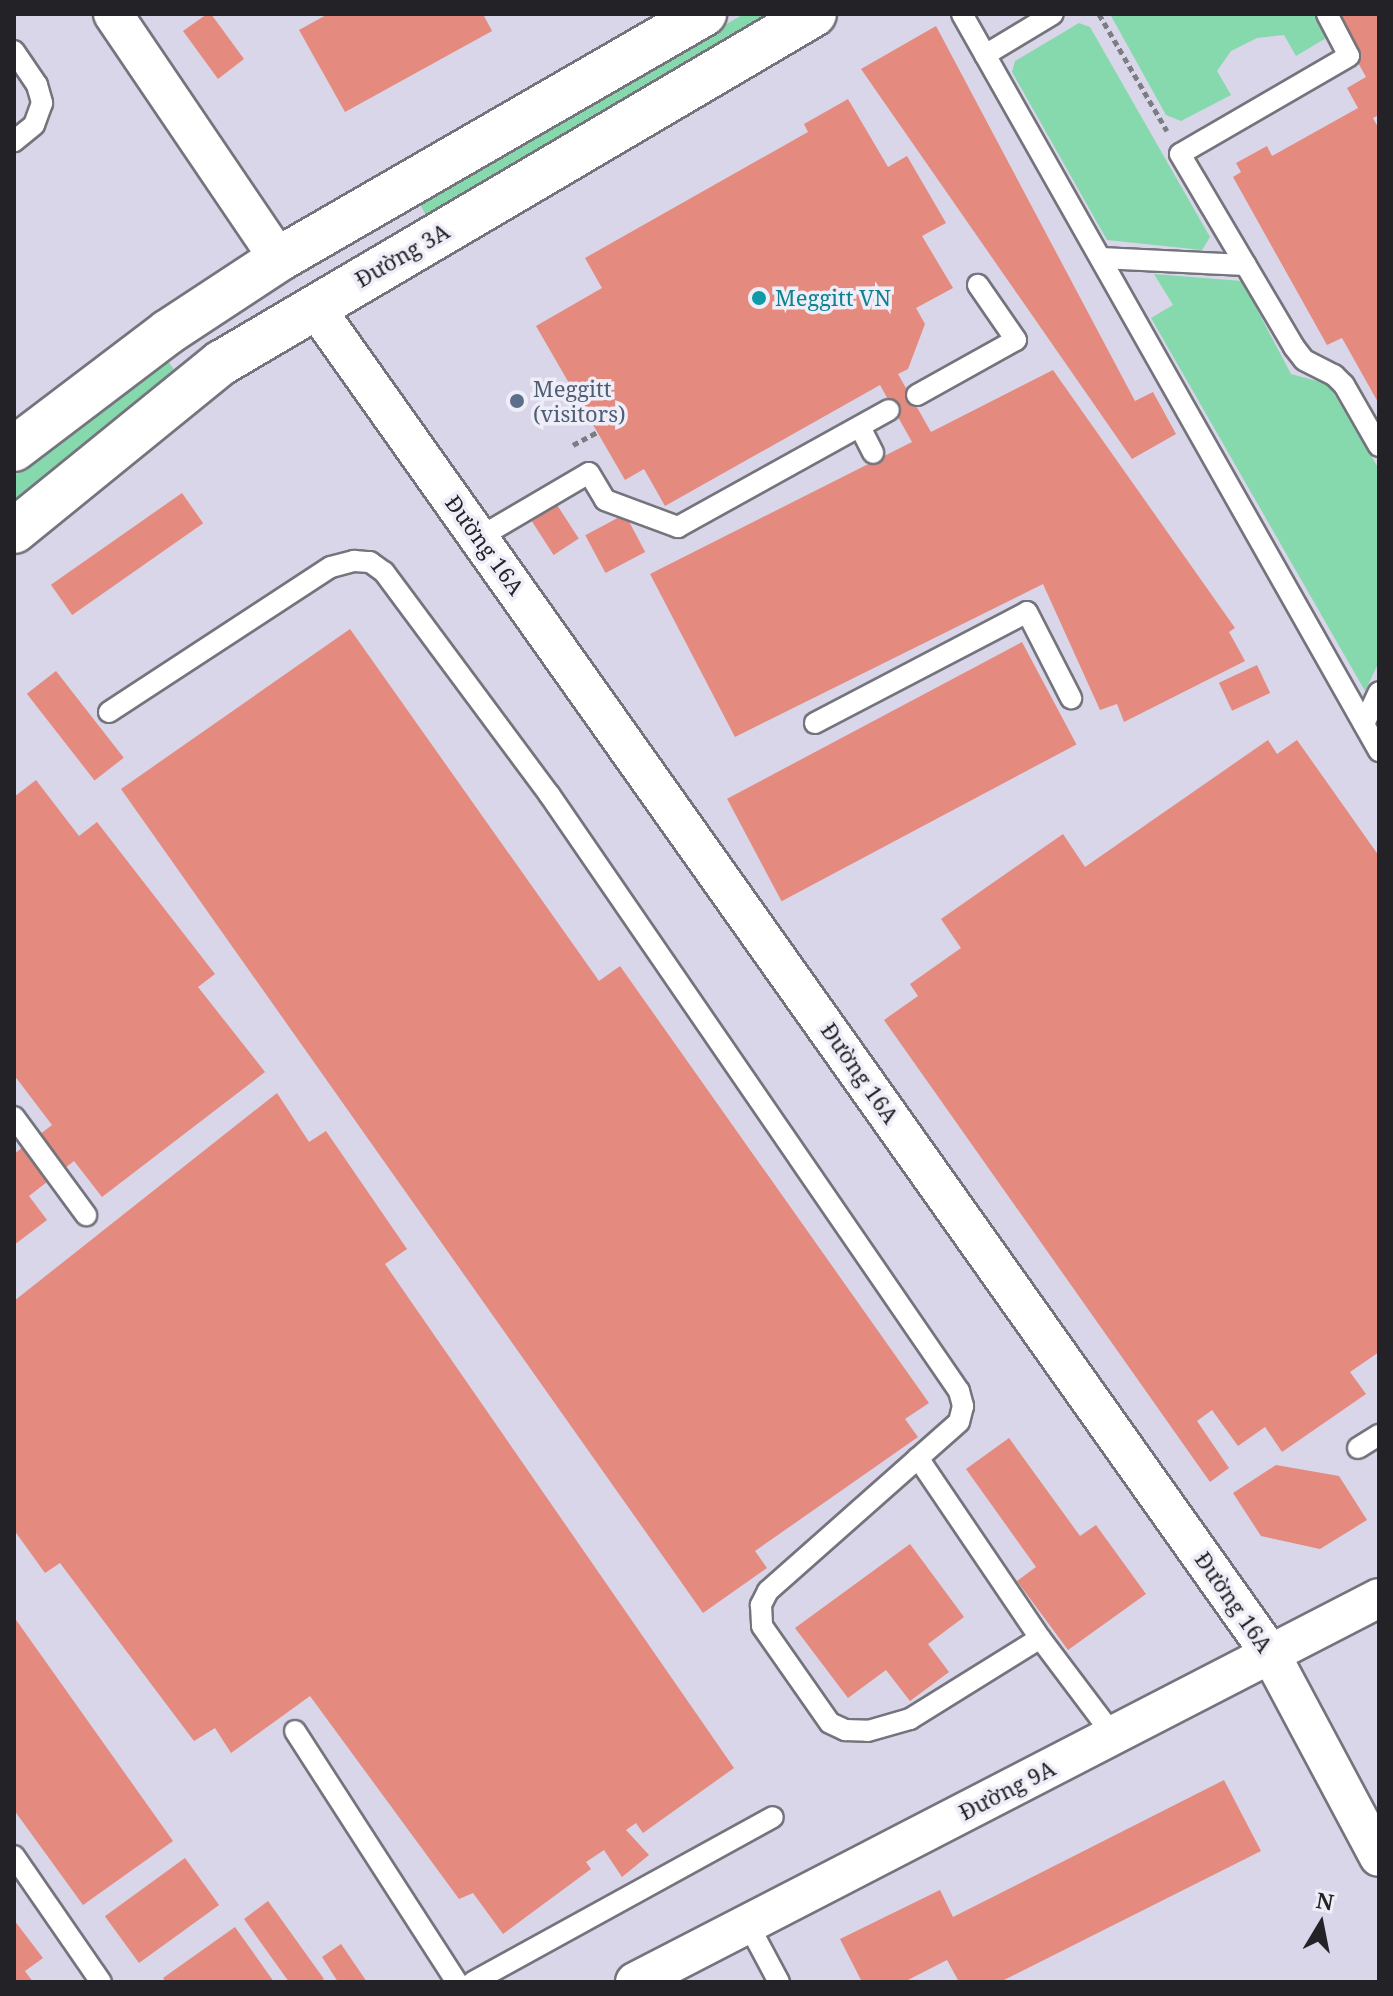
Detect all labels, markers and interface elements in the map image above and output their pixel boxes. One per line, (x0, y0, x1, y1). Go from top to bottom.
street label: Đường 3A (350, 218, 454, 292)
place label: Meggitt VN (775, 285, 891, 311)
marker: Meggitt VN (750, 289, 768, 307)
place label: Meggitt (visitors) (533, 375, 626, 426)
marker: Meggitt (visitors) (508, 392, 526, 410)
street label: Đường 16A (440, 490, 530, 600)
street label: Đường 16A (816, 1018, 904, 1128)
street label: Đường 16A (1190, 1547, 1278, 1657)
street label: Đường 9A (955, 1755, 1059, 1825)
north arrow (1281, 1884, 1361, 1964)
text: N (1314, 1884, 1336, 1917)

